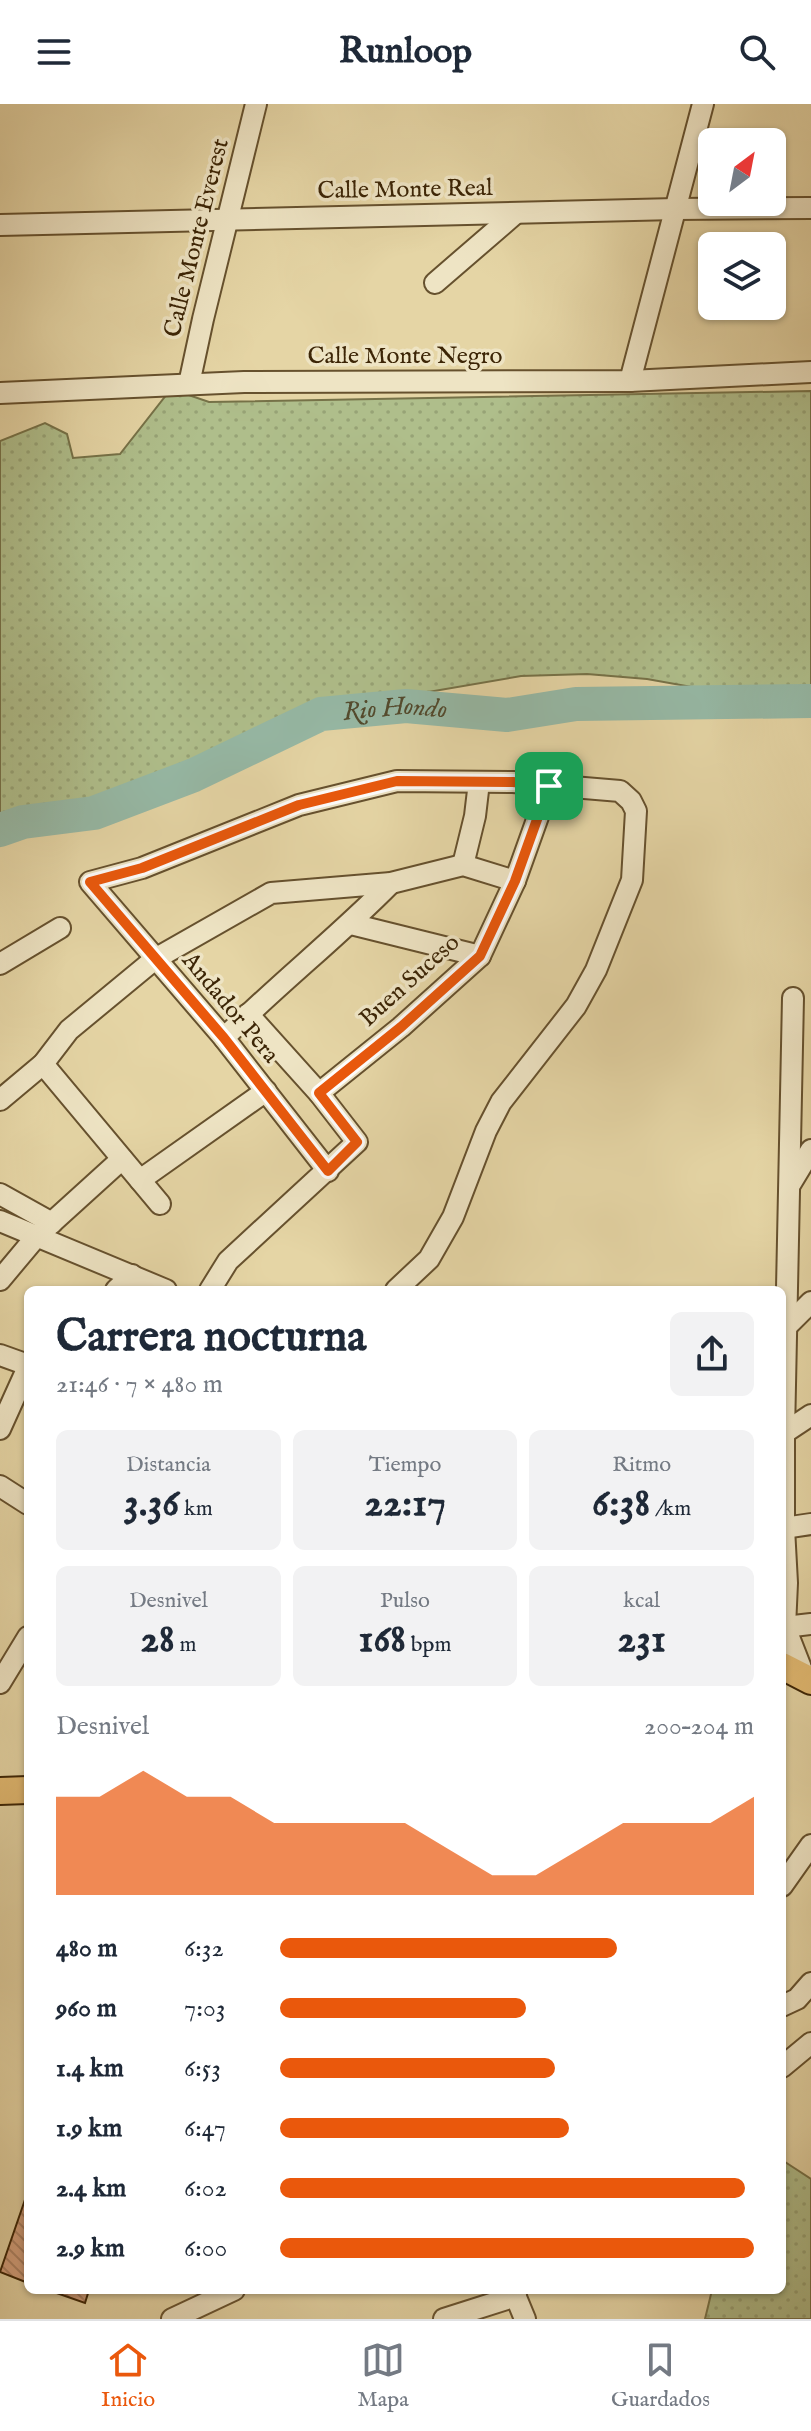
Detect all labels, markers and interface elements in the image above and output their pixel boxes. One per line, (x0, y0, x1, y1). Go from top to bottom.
text: Runloop (339, 29, 472, 75)
icon: menu (32, 30, 76, 74)
icon: search (735, 30, 779, 74)
north arrow (698, 128, 786, 216)
map controls (698, 128, 786, 320)
street label: Calle Monte Everest (157, 135, 237, 341)
street label: Calle Monte Real (317, 173, 493, 207)
button: layers (698, 232, 786, 320)
street label: Calle Monte Negro (307, 341, 503, 372)
water label: Rio Hondo (341, 689, 449, 728)
pin (515, 752, 583, 820)
icon: arrive (527, 764, 571, 808)
street label: Buen Suceso (353, 928, 467, 1034)
street label: Andador Pera (174, 945, 286, 1070)
text: Carrera nocturna (56, 1310, 366, 1366)
button: share (670, 1312, 754, 1396)
text: 21:46 · 7 × 480 m (56, 1368, 223, 1401)
text: Distancia (126, 1451, 211, 1479)
text: Tiempo (369, 1451, 441, 1479)
text: Ritmo (612, 1451, 671, 1479)
text: 3.36 (124, 1479, 179, 1530)
text: 22:17 (364, 1479, 446, 1530)
text: 6:38 (592, 1479, 650, 1530)
text: km (179, 1495, 213, 1523)
text: /km (650, 1495, 691, 1523)
text: Desnivel (129, 1587, 208, 1615)
text: Pulso (380, 1587, 430, 1615)
text: kcal (623, 1587, 660, 1615)
text: 28 (140, 1615, 175, 1666)
text: 168 (359, 1615, 406, 1666)
text: 231 (617, 1615, 666, 1666)
text: m (175, 1631, 196, 1659)
text: bpm (406, 1631, 451, 1659)
text: Desnivel (56, 1710, 149, 1743)
text: 200–204 m (644, 1710, 754, 1743)
text: 480 m (56, 1932, 117, 1965)
text: 6:32 (184, 1932, 224, 1965)
text: 960 m (56, 1992, 117, 2025)
text: 7:03 (184, 1992, 226, 2025)
text: 1.4 km (56, 2052, 124, 2085)
text: 6:53 (184, 2052, 221, 2085)
text: 1.9 km (56, 2112, 122, 2145)
text: 6:47 (184, 2112, 226, 2145)
text: 2.4 km (56, 2172, 126, 2205)
text: 6:02 (184, 2172, 227, 2205)
text: 2.9 km (56, 2232, 125, 2265)
text: 6:00 (184, 2232, 227, 2265)
tab: Inicio (101, 2338, 155, 2414)
tab: Mapa (357, 2338, 409, 2414)
tab: Guardados (611, 2338, 710, 2414)

